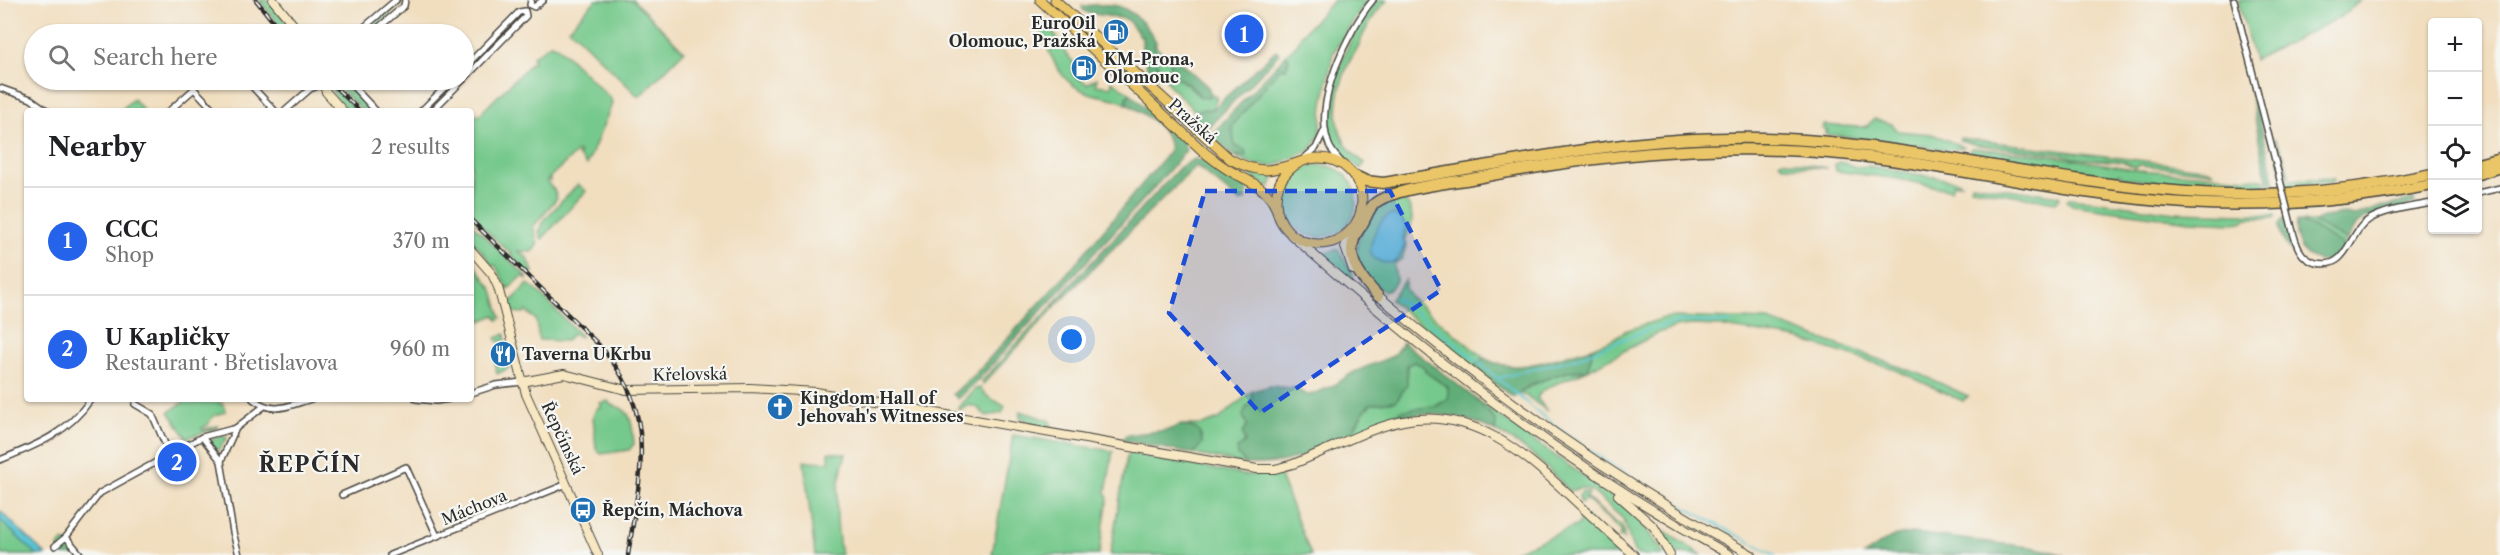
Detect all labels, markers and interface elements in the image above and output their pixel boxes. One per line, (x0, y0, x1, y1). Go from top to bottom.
pin: 1 (1224, 12, 1264, 57)
place label: EuroOil Olomouc, Pražská (949, 13, 1097, 51)
fuel station icon: EuroOil Olomouc, Pražská (1101, 17, 1131, 47)
map controls (2428, 18, 2482, 234)
button: + (2428, 18, 2482, 72)
search box (24, 24, 474, 90)
icon: search (45, 41, 78, 74)
text: Search here (93, 44, 218, 71)
place label: KM-Prona, Olomouc (1104, 49, 1194, 87)
fuel station icon: KM-Prona, Olomouc (1069, 53, 1099, 83)
button: − (2428, 72, 2482, 126)
street label: Pražská (1165, 94, 1222, 148)
button: locate (2428, 126, 2482, 180)
text: Nearby (48, 131, 146, 163)
text: 2 results (371, 135, 450, 159)
button: layers (2428, 180, 2482, 234)
text: CCC (105, 216, 158, 243)
text: 1 (63, 229, 72, 253)
text: 370 m (393, 229, 450, 253)
text: Shop (105, 243, 154, 267)
text: U Kapličky (105, 324, 229, 351)
your location (1057, 325, 1086, 354)
text: 2 (62, 337, 73, 361)
text: 960 m (390, 337, 450, 361)
restaurant icon: Taverna U Krbu (488, 339, 518, 369)
place label: Taverna U Krbu (522, 344, 652, 364)
text: Restaurant · Břetislavova (105, 351, 338, 375)
street label: Křelovská (652, 363, 728, 385)
place label: Kingdom Hall of Jehovah's Witnesses (797, 388, 964, 426)
church icon: Kingdom Hall of Jehovah's Witnesses (765, 392, 795, 422)
street label: Řepčínská (537, 398, 590, 478)
pin: 2 (158, 440, 196, 484)
district label: ŘEPČÍN (258, 450, 362, 478)
street label: Máchova (438, 485, 510, 529)
bus stop icon: Řepčín, Máchova (568, 495, 598, 525)
place label: Řepčín, Máchova (602, 499, 744, 520)

